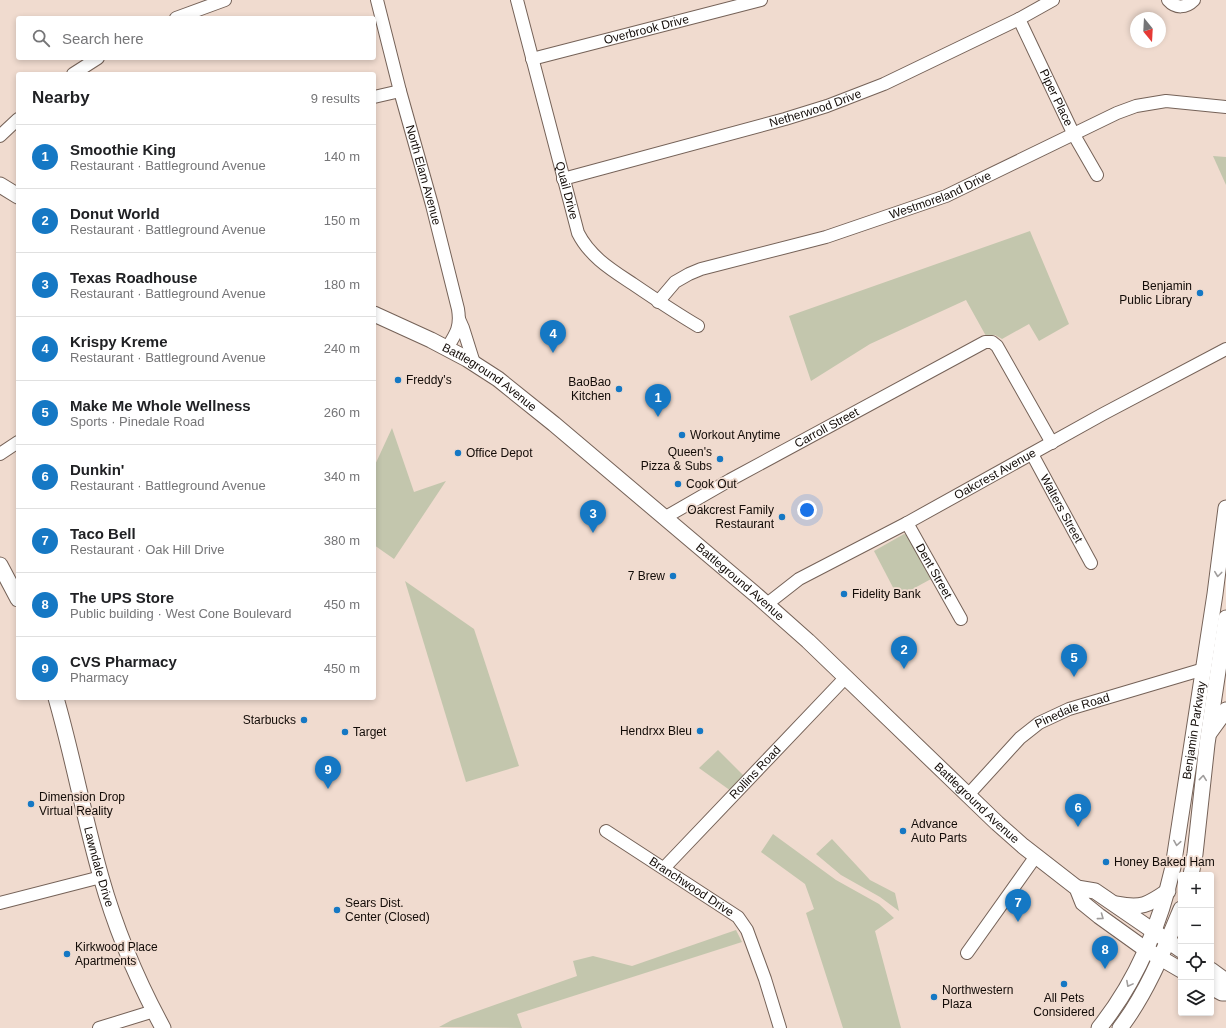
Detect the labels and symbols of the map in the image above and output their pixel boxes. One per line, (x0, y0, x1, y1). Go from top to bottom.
street label: Overbrook Drive (602, 12, 691, 47)
north arrow (1130, 12, 1166, 48)
street label: Piper Place (1037, 67, 1076, 129)
street label: Netherwood Drive (768, 86, 864, 130)
street label: North Elam Avenue (403, 123, 444, 227)
street label: Quail Drive (553, 160, 581, 221)
street label: Westmoreland Drive (887, 168, 994, 222)
place label: Benjamin Public Library (1119, 279, 1192, 307)
marker: Benjamin Public Library (1195, 288, 1205, 298)
pin: 4 (540, 320, 566, 353)
street label: Battleground Avenue (440, 340, 540, 414)
place label: Freddy's (406, 373, 452, 387)
marker: Freddy's (393, 375, 403, 385)
place label: BaoBao Kitchen (568, 375, 611, 403)
marker: BaoBao Kitchen (614, 384, 624, 394)
pin: 1 (645, 384, 671, 417)
street label: Carroll Street (792, 404, 862, 451)
place label: Workout Anytime (690, 428, 781, 442)
marker: Workout Anytime (677, 430, 687, 440)
place label: Queen's Pizza & Subs (641, 445, 712, 473)
place label: Office Depot (466, 446, 533, 460)
street label: Oakcrest Avenue (952, 446, 1039, 502)
marker: Office Depot (453, 448, 463, 458)
marker: Queen's Pizza & Subs (715, 454, 725, 464)
street label: Walters Street (1037, 472, 1086, 546)
place label: Cook Out (686, 477, 737, 491)
marker: Cook Out (673, 479, 683, 489)
pin: 3 (580, 500, 606, 533)
your location (797, 500, 817, 520)
place label: Oakcrest Family Restaurant (687, 503, 775, 531)
marker: Oakcrest Family Restaurant (777, 512, 787, 522)
street label: Battleground Avenue (693, 540, 787, 624)
street label: Dent Street (913, 541, 955, 601)
place label: 7 Brew (628, 569, 665, 583)
marker: 7 Brew (668, 571, 678, 581)
one-way arrow (1213, 571, 1222, 577)
place label: Fidelity Bank (852, 587, 922, 601)
marker: Fidelity Bank (839, 589, 849, 599)
pin: 2 (891, 636, 917, 669)
pin: 5 (1061, 644, 1087, 677)
street label: Benjamin Parkway (1180, 680, 1209, 781)
street label: Pinedale Road (1033, 690, 1111, 731)
place label: Starbucks (243, 713, 296, 727)
marker: Starbucks (299, 715, 309, 725)
place label: Hendrxx Bleu (620, 724, 692, 738)
place label: Target (353, 725, 387, 739)
marker: Hendrxx Bleu (695, 726, 705, 736)
marker: Target (340, 727, 350, 737)
street label: Rollins Road (726, 743, 784, 802)
pin: 9 (315, 756, 341, 789)
street label: Battleground Avenue (931, 760, 1022, 846)
one-way arrow (1198, 775, 1207, 781)
place label: Dimension Drop Virtual Reality (39, 790, 125, 818)
pin: 6 (1065, 794, 1091, 827)
marker: Dimension Drop Virtual Reality (26, 799, 36, 809)
place label: Advance Auto Parts (911, 817, 967, 845)
street label: Lawndale Drive (81, 825, 117, 909)
marker: Advance Auto Parts (898, 826, 908, 836)
one-way arrow (1173, 840, 1182, 846)
street label: Branchwood Drive (647, 854, 737, 920)
place label: Honey Baked Ham (1114, 855, 1215, 869)
marker: Honey Baked Ham (1101, 857, 1111, 867)
pin: 7 (1005, 889, 1031, 922)
place label: Sears Dist. Center (Closed) (345, 896, 430, 924)
marker: Sears Dist. Center (Closed) (332, 905, 342, 915)
one-way arrow (1097, 912, 1104, 919)
pin: 8 (1092, 936, 1118, 969)
place label: Kirkwood Place Apartments (75, 940, 158, 968)
marker: Kirkwood Place Apartments (62, 949, 72, 959)
marker: All Pets Considered (1059, 979, 1069, 989)
one-way arrow (1126, 979, 1133, 987)
place label: Northwestern Plaza (942, 983, 1013, 1011)
place label: All Pets Considered (1033, 991, 1095, 1019)
marker: Northwestern Plaza (929, 992, 939, 1002)

